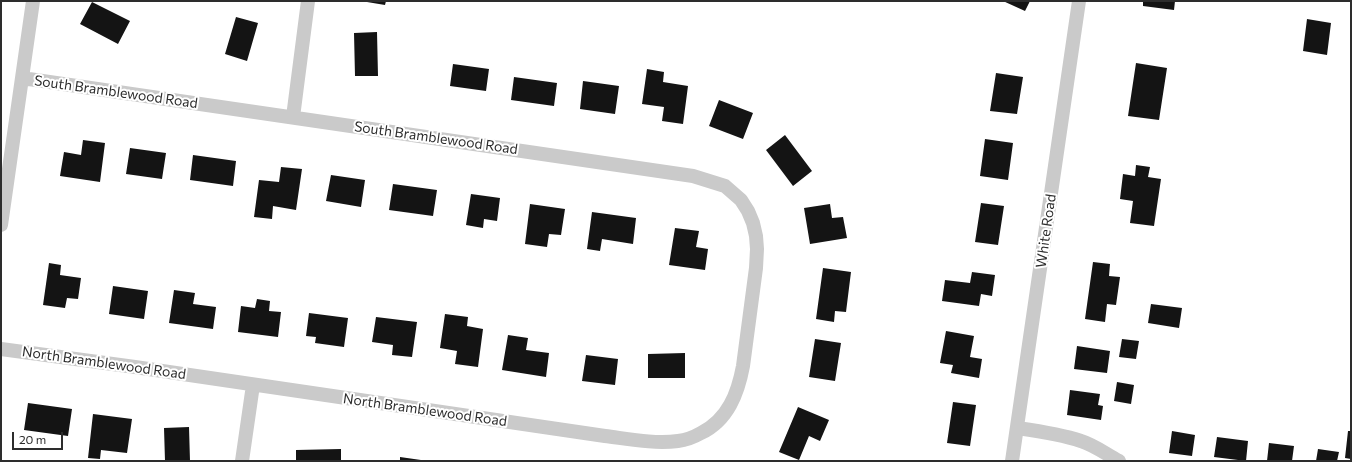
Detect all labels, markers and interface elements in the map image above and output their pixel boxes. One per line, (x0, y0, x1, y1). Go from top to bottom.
street label: South Bramblewood Road (33, 72, 199, 112)
street label: South Bramblewood Road (353, 118, 519, 158)
street label: White Road (1033, 193, 1059, 269)
street label: North Bramblewood Road (21, 343, 187, 383)
street label: North Bramblewood Road (342, 390, 508, 430)
scale bar (14, 424, 65, 450)
text: 20 m (19, 432, 46, 446)

